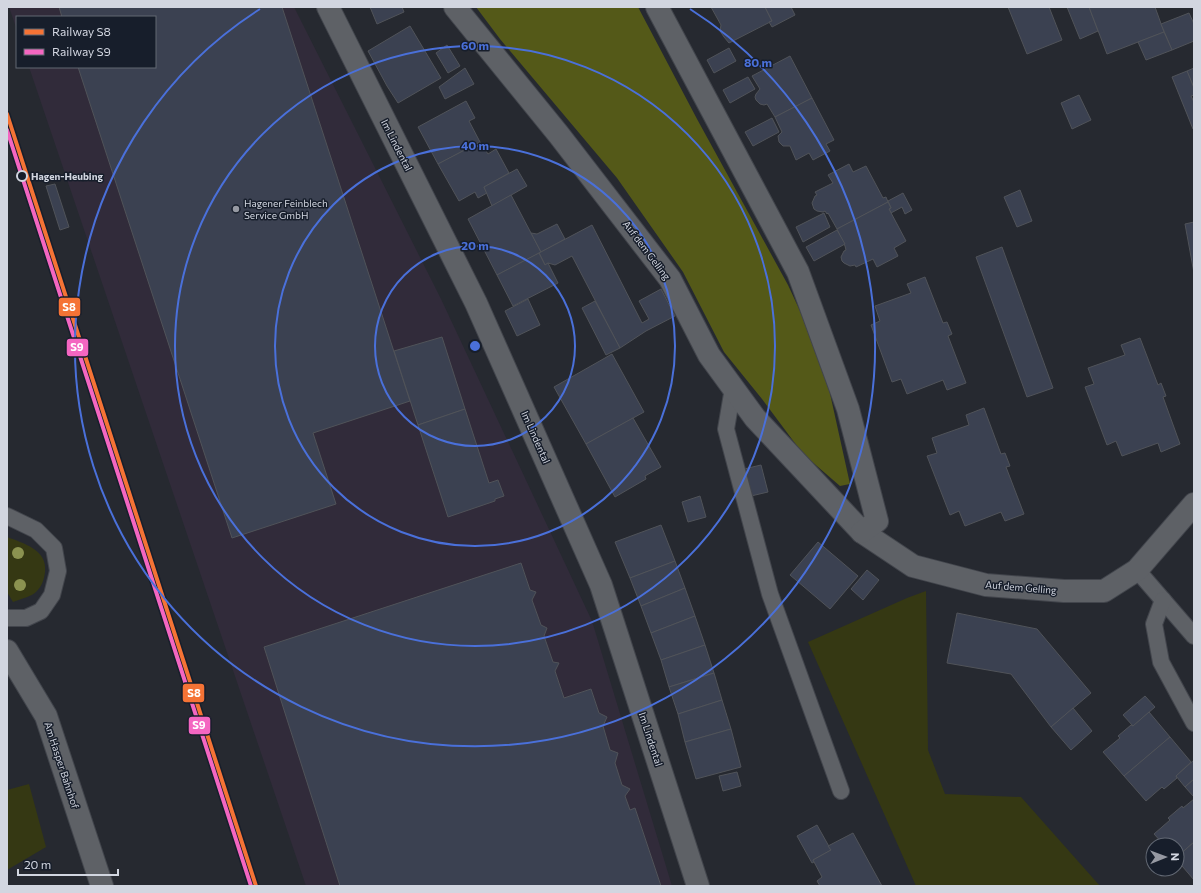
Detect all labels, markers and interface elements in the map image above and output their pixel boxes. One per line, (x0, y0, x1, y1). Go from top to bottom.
legend (16, 16, 156, 68)
text: Railway S8 (52, 24, 111, 38)
text: 60 m (461, 38, 489, 52)
text: Railway S9 (52, 44, 111, 58)
text: 80 m (744, 55, 772, 69)
street label: Im Lindental (379, 117, 415, 173)
text: 40 m (461, 138, 489, 152)
marker: Hagen-Heubing (16, 170, 28, 182)
place label: Hagen-Heubing (31, 170, 103, 182)
place label: Hagener Feinblech Service GmbH (244, 197, 328, 221)
marker: Hagener Feinblech Service GmbH (231, 204, 241, 214)
street label: Auf dem Gelling (621, 218, 674, 283)
text: 20 m (461, 238, 489, 252)
line badge: S8 (58, 297, 81, 317)
text: S8 (62, 300, 76, 313)
line badge: S9 (66, 338, 89, 357)
centre of rings (468, 339, 482, 353)
text: S9 (70, 340, 84, 353)
street label: Im Lindental (519, 409, 553, 465)
street label: Auf dem Gelling (985, 578, 1058, 596)
line badge: S8 (182, 683, 205, 703)
text: S8 (187, 686, 201, 699)
street label: Im Lindental (637, 710, 665, 768)
line badge: S9 (188, 716, 211, 735)
text: S9 (192, 718, 206, 731)
street label: Am Hasper Bahnhof (42, 720, 82, 810)
north arrow (1145, 837, 1185, 877)
scale bar (18, 851, 118, 877)
text: N (1169, 853, 1182, 861)
text: 20 m (24, 857, 51, 871)

